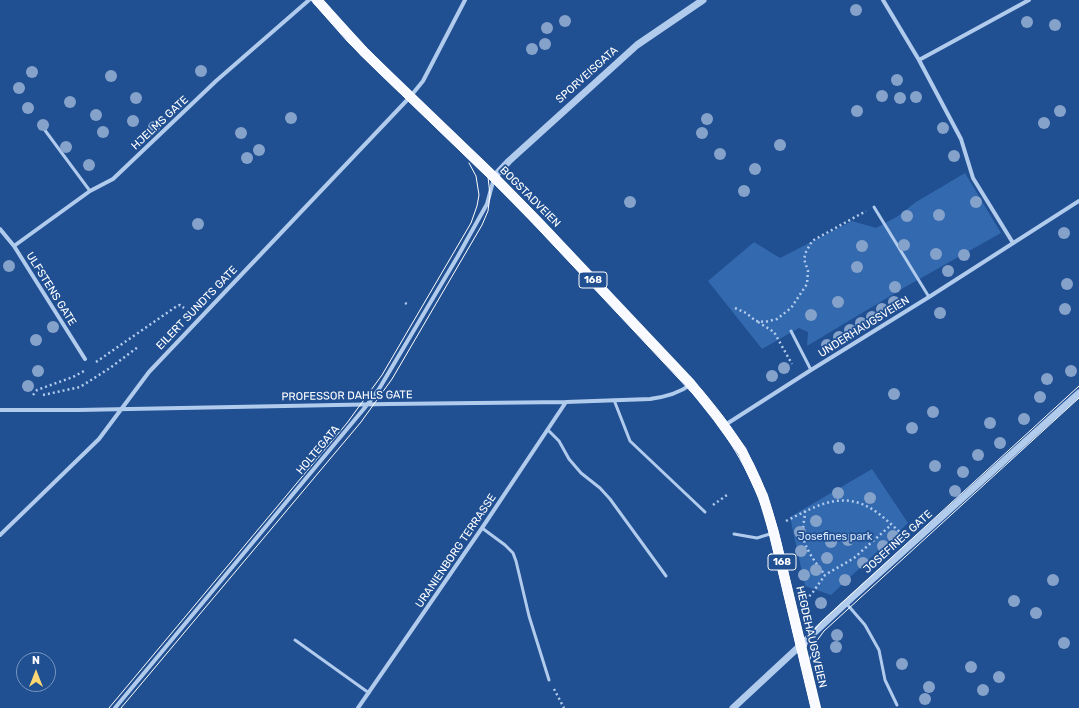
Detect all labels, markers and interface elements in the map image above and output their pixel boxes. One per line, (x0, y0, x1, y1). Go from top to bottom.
street label: SPORVEISGATA (553, 44, 621, 106)
street label: HJELMS GATE (129, 93, 191, 153)
street label: BOGSTADVEIEN (497, 164, 563, 230)
street label: ULFSTENS GATE (23, 250, 79, 328)
street label: EILERT SUNDTS GATE (154, 263, 240, 353)
road number: 168 (579, 272, 607, 288)
street label: UNDERHAUGSVEIEN (816, 294, 912, 360)
street label: PROFESSOR DAHLS GATE (281, 388, 413, 404)
street label: HOLTEGATA (294, 423, 342, 477)
street label: URANIENBORG TERRASSE (413, 492, 499, 610)
street label: JOSEFINES GATE (861, 508, 935, 576)
park label: Josefines park (798, 530, 872, 544)
road number: 168 (768, 554, 796, 570)
street label: HEGDEHAUGSVEIEN (793, 585, 829, 689)
north arrow (16, 652, 56, 692)
text: N (32, 654, 40, 667)

